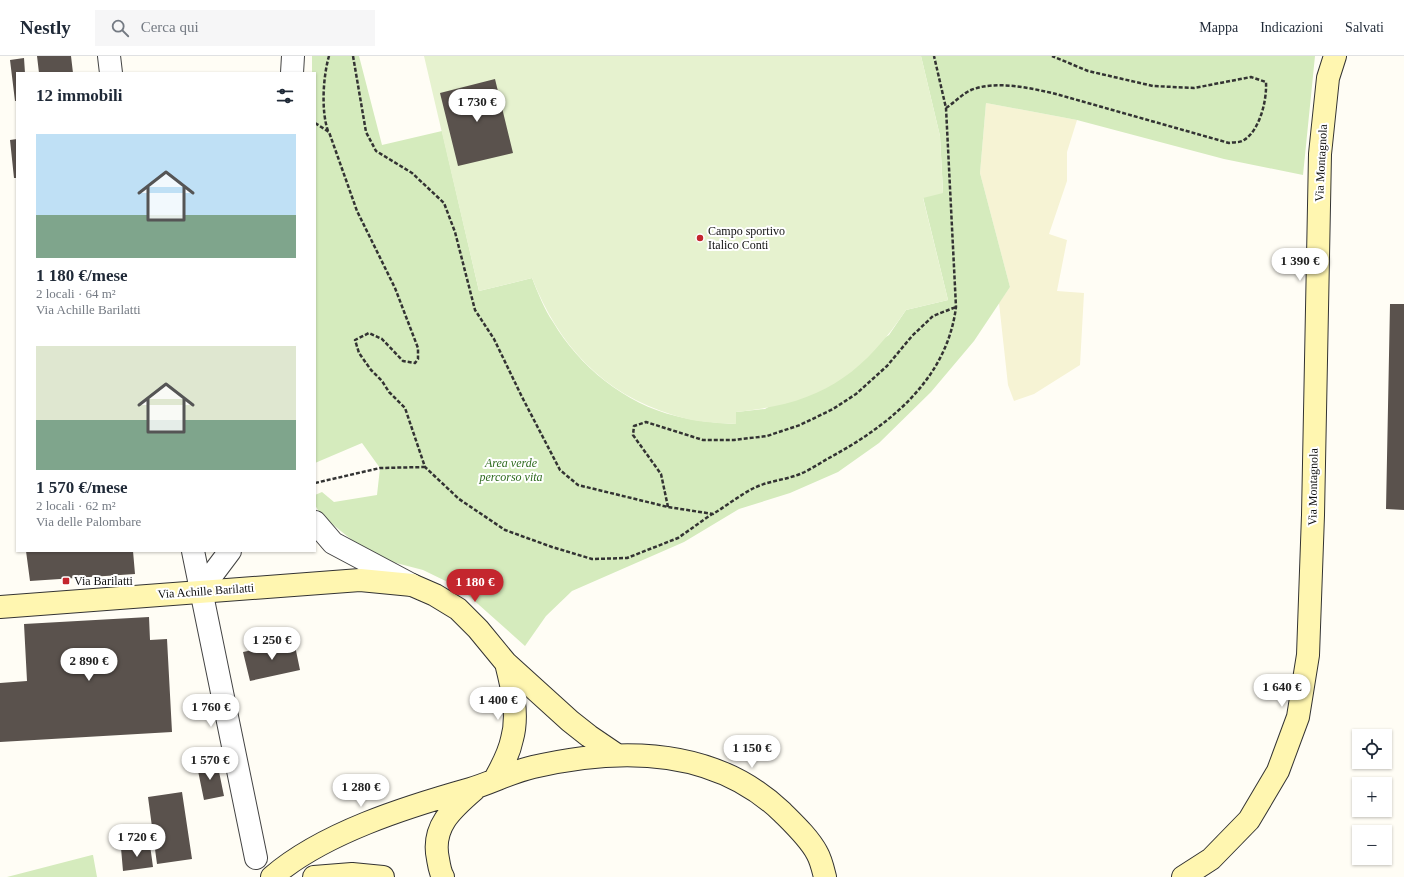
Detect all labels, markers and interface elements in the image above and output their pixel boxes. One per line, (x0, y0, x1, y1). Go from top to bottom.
search box (95, 10, 375, 46)
text: Nestly (20, 17, 71, 38)
icon: search (109, 17, 131, 39)
text: Cerca qui (141, 19, 199, 35)
text: Mappa (1199, 20, 1238, 35)
text: Indicazioni (1260, 20, 1323, 35)
text: Salvati (1345, 20, 1384, 35)
icon: filters (274, 85, 296, 107)
text: 12 immobili (36, 86, 122, 105)
pin: 1 730 € (440, 89, 514, 123)
text: 1 730 € (458, 94, 497, 109)
street label: Via Montagnola (1312, 123, 1330, 202)
icon: home (130, 160, 202, 232)
place label: Campo sportivo Italico Conti (708, 224, 785, 252)
marker: Campo sportivo Italico Conti (695, 233, 705, 243)
pin: 1 390 € (1263, 248, 1337, 282)
text: 1 390 € (1281, 253, 1320, 268)
text: 1 180 €/mese (36, 266, 128, 285)
text: 2 locali · 64 m² (36, 286, 116, 301)
text: Via Achille Barilatti (36, 302, 141, 317)
icon: home (130, 372, 202, 444)
street label: Via Montagnola (1305, 447, 1321, 526)
park label: Area verde percorso vita (478, 456, 543, 484)
text: 1 570 €/mese (36, 478, 128, 497)
text: 2 locali · 62 m² (36, 498, 116, 513)
text: Via delle Palombare (36, 514, 141, 529)
pin: 1 180 € (438, 569, 512, 603)
place label: Via Barilatti (74, 574, 134, 588)
text: 1 180 € (456, 574, 495, 589)
marker: Via Barilatti (61, 576, 71, 586)
street label: Via Achille Barilatti (157, 581, 255, 601)
pin: 1 250 € (235, 627, 309, 661)
text: 1 250 € (253, 632, 292, 647)
pin: 2 890 € (52, 648, 126, 682)
text: 2 890 € (70, 653, 109, 668)
pin: 1 640 € (1245, 674, 1319, 708)
text: 1 640 € (1263, 679, 1302, 694)
pin: 1 400 € (461, 687, 535, 721)
text: 1 400 € (479, 692, 518, 707)
pin: 1 760 € (174, 694, 248, 728)
text: 1 760 € (192, 699, 231, 714)
map controls (1352, 729, 1392, 865)
button: locate (1352, 729, 1392, 769)
pin: 1 150 € (715, 735, 789, 769)
text: 1 150 € (733, 740, 772, 755)
pin: 1 570 € (173, 747, 247, 781)
text: 1 570 € (191, 752, 230, 767)
pin: 1 280 € (324, 774, 398, 808)
button: + (1352, 777, 1392, 817)
text: 1 280 € (342, 779, 381, 794)
pin: 1 720 € (100, 824, 174, 858)
button: − (1352, 825, 1392, 865)
text: 1 720 € (118, 829, 157, 844)

